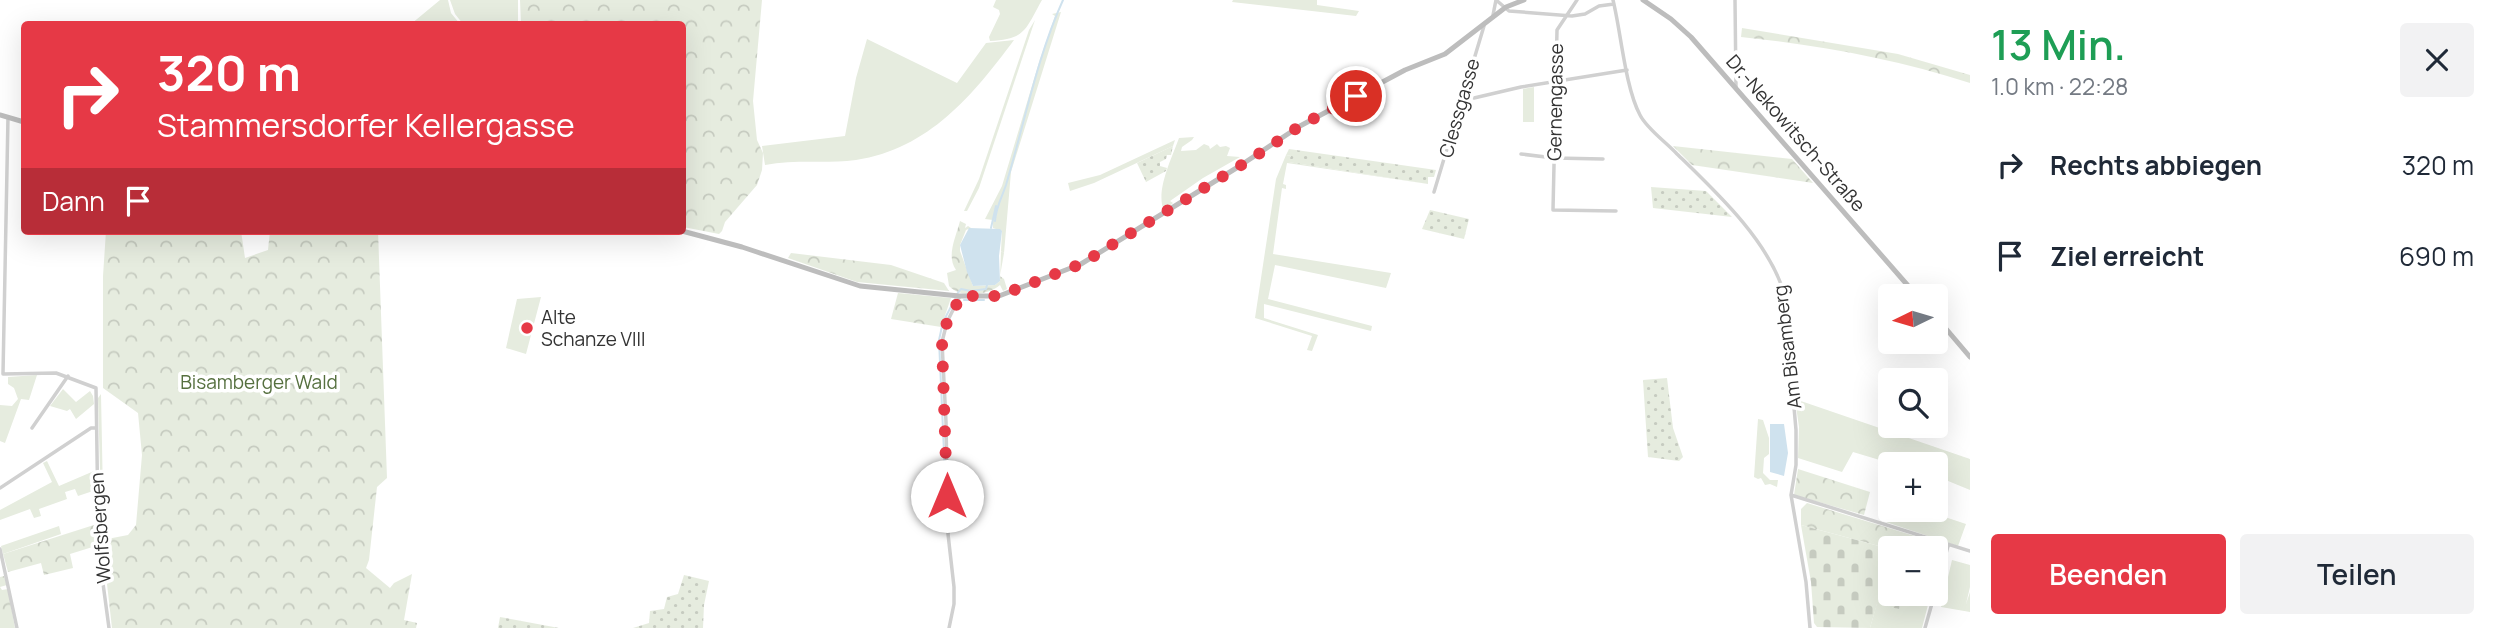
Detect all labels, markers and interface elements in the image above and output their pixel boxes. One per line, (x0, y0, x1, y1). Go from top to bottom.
text: 13 Min. (1991, 15, 2126, 73)
button: close (2400, 23, 2474, 97)
text: 320 m (157, 39, 301, 106)
street label: Gernengasse (1541, 43, 1569, 161)
icon: right (42, 49, 133, 140)
street label: Dr.-Nekowitsch-Straße (1720, 49, 1872, 217)
street label: Clessgasse (1432, 55, 1486, 161)
pin (1326, 66, 1386, 126)
text: 1.0 km · 22:28 (1991, 70, 2128, 102)
icon: arrive (1337, 77, 1375, 115)
text: Stammersdorfer Kellergasse (157, 103, 575, 147)
icon: right (1991, 146, 2029, 184)
text: Rechts abbiegen (2050, 147, 2262, 183)
text: 320 m (2402, 147, 2474, 183)
icon: arrive (119, 182, 157, 220)
text: Dann (42, 183, 105, 219)
icon: arrive (1991, 237, 2029, 275)
text: Ziel erreicht (2050, 238, 2204, 274)
text: 690 m (2399, 238, 2474, 274)
street label: Am Bisamberg (1766, 284, 1808, 410)
north arrow (1878, 284, 1948, 354)
map controls (1878, 284, 1948, 606)
place label: Alte Schanze VIII (541, 304, 645, 352)
marker: Alte Schanze VIII (519, 320, 535, 336)
button: search (1878, 368, 1948, 438)
park label: Bisamberger Wald (180, 369, 338, 395)
button: + (1878, 452, 1948, 522)
position arrow (910, 459, 984, 533)
street label: Wolfsbergen (83, 472, 117, 584)
button: Beenden (1991, 534, 2226, 614)
button: Teilen (2240, 534, 2474, 614)
button: − (1878, 536, 1948, 606)

